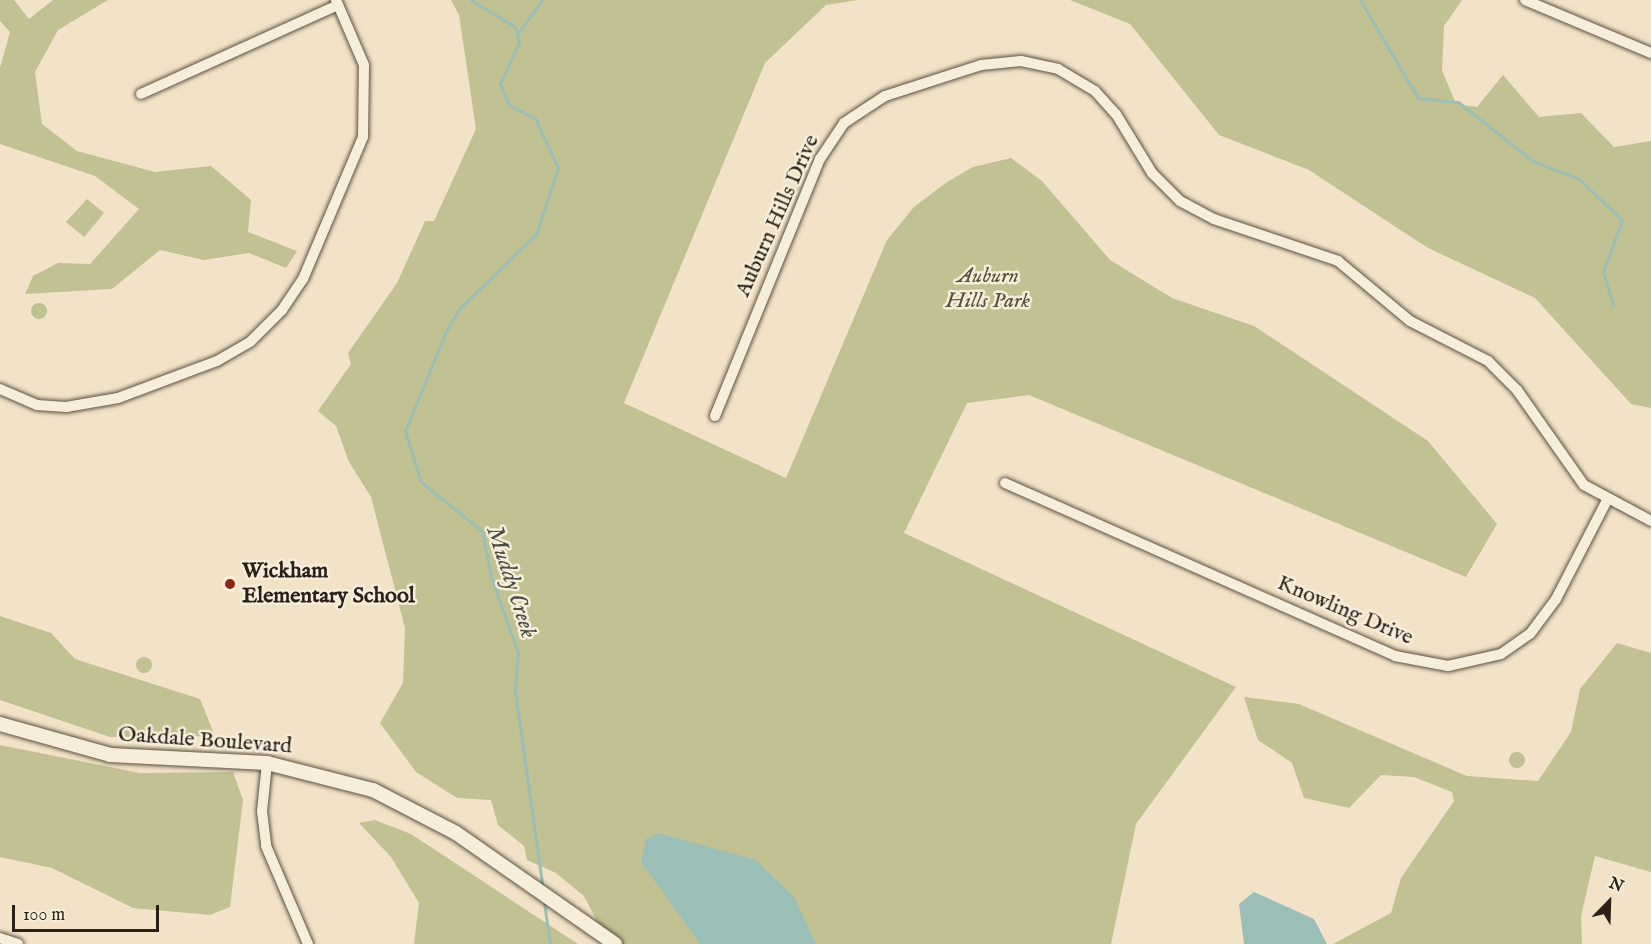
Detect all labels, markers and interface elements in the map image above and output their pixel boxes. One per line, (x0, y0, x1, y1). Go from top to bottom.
street label: Auburn Hills Drive (730, 131, 826, 301)
park label: Auburn Hills Park (946, 263, 1030, 314)
water label: Muddy Creek (479, 522, 543, 642)
place label: Wickham Elementary School (242, 558, 415, 610)
street label: Knowling Drive (1273, 570, 1417, 652)
marker: Wickham Elementary School (223, 577, 237, 591)
street label: Oakdale Boulevard (117, 722, 293, 760)
north arrow (1579, 872, 1639, 932)
text: N (1606, 874, 1626, 897)
scale bar (15, 893, 162, 931)
text: 100 m (23, 904, 65, 927)

